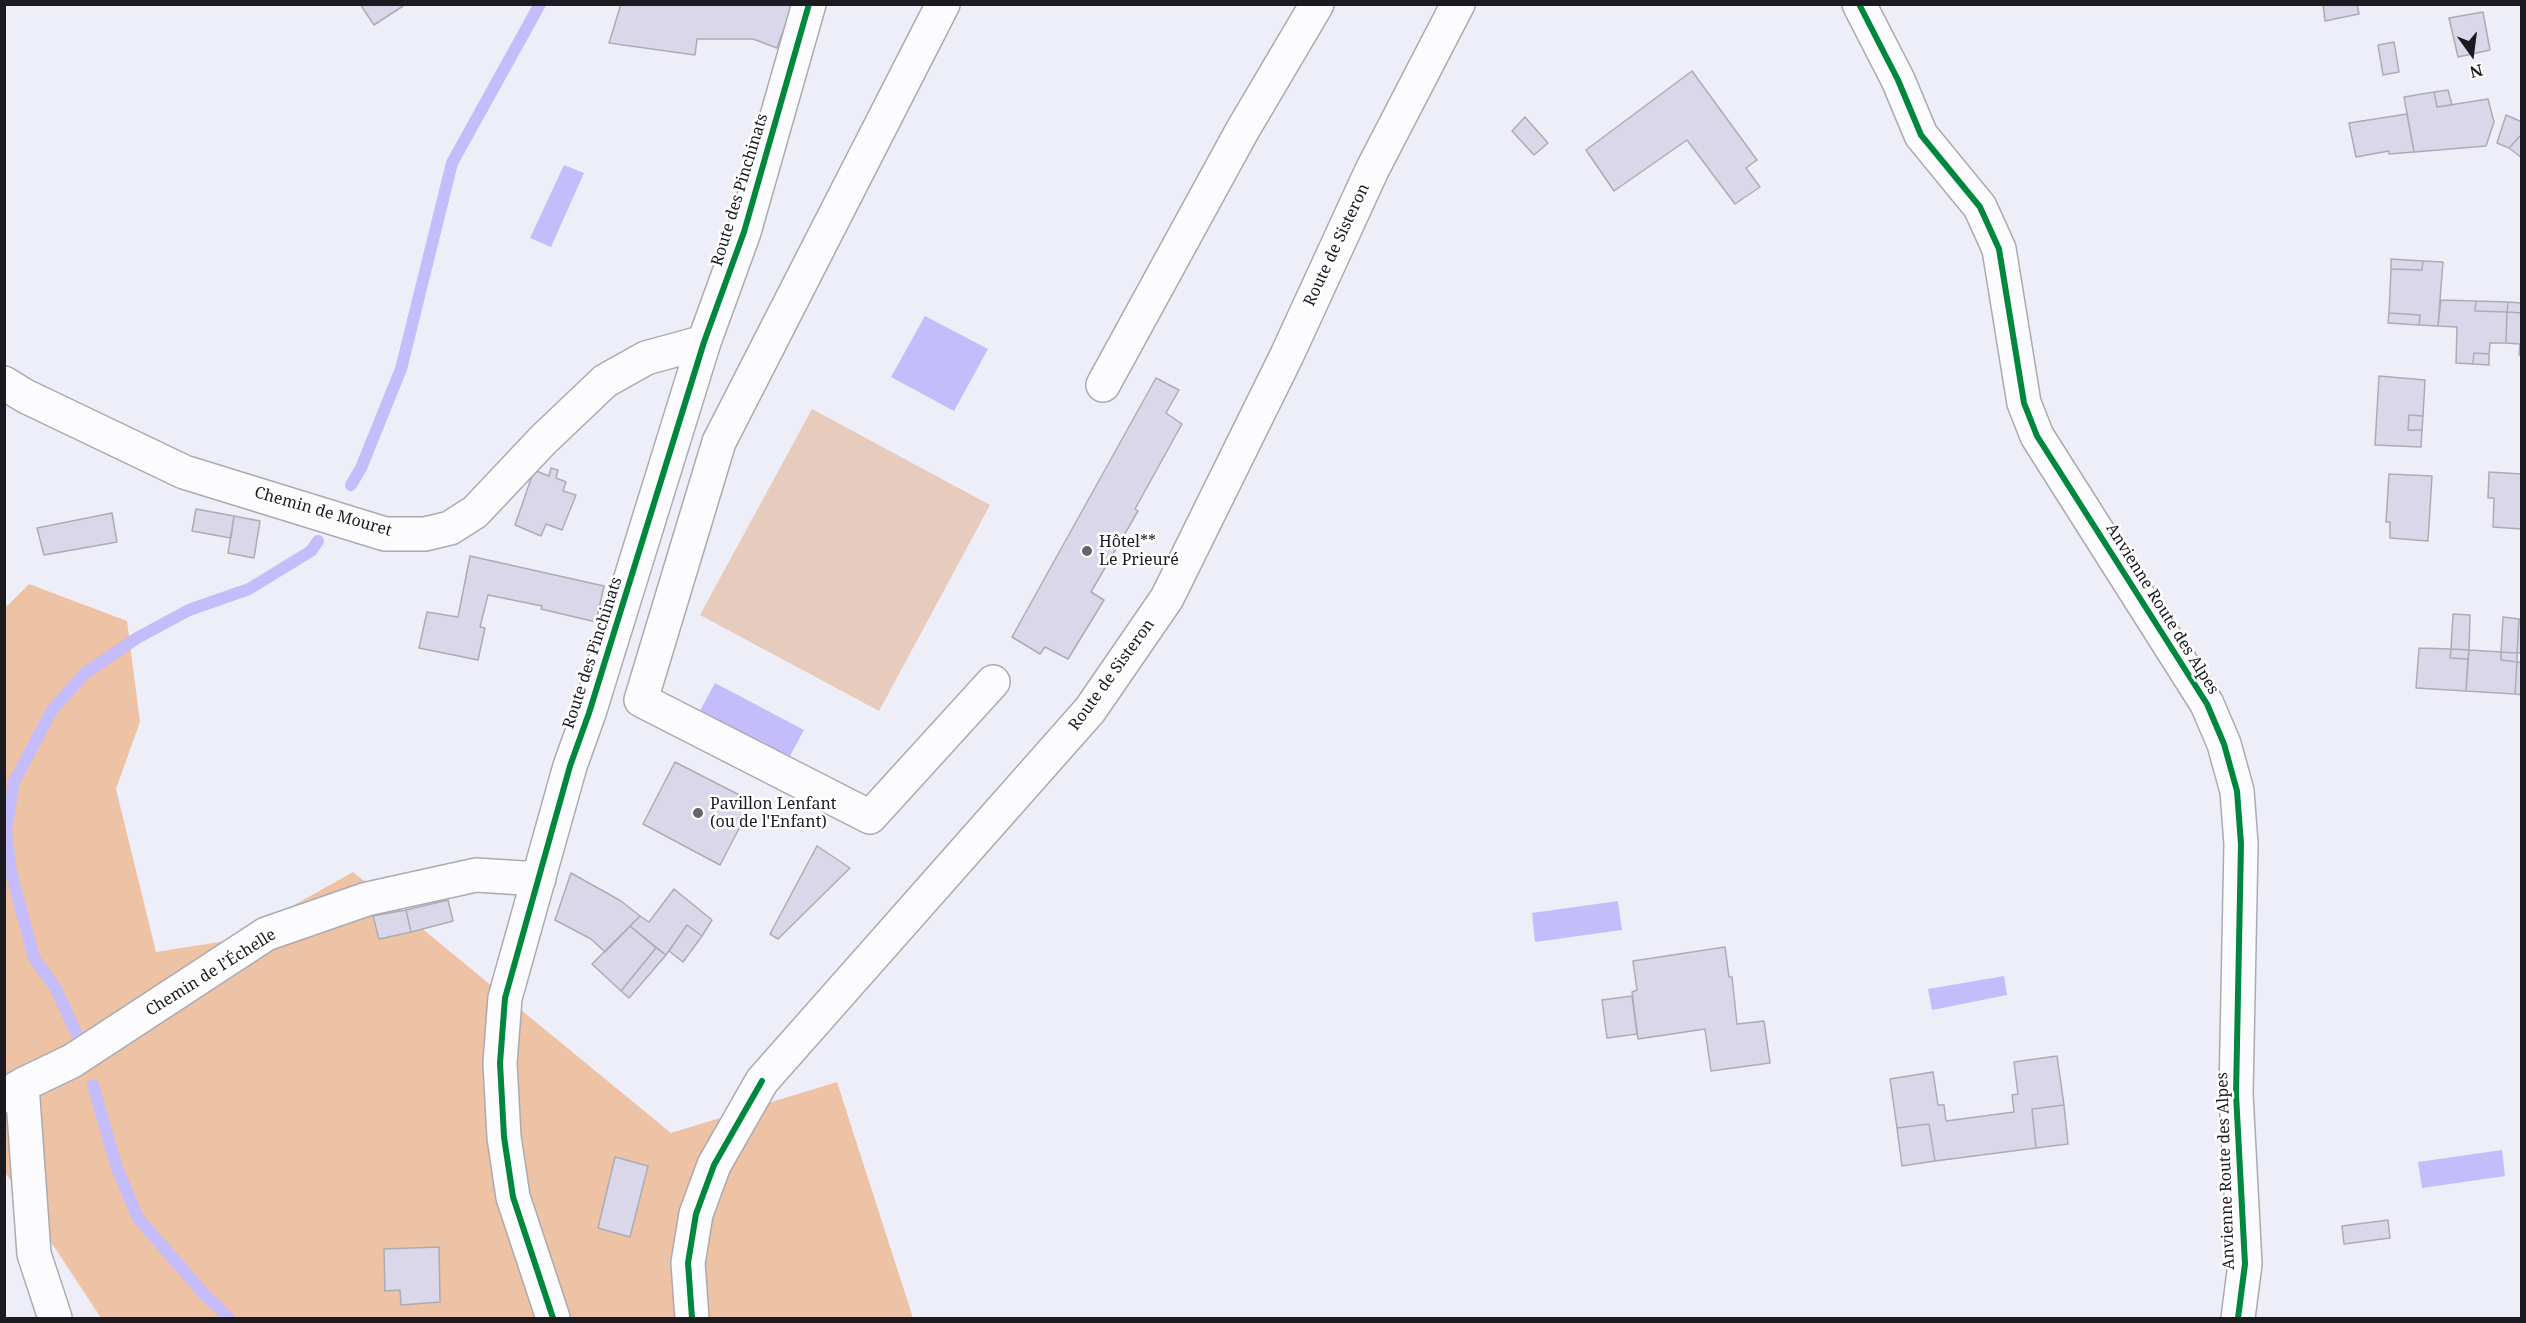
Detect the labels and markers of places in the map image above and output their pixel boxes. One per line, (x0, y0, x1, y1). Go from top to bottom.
place label: Hôtel** Le Prieuré (1099, 532, 1179, 570)
marker: Hôtel** Le Prieuré (1080, 544, 1094, 558)
place label: Pavillon Lenfant (ou de l'Enfant) (710, 794, 836, 832)
marker: Pavillon Lenfant (ou de l'Enfant) (691, 806, 705, 820)

